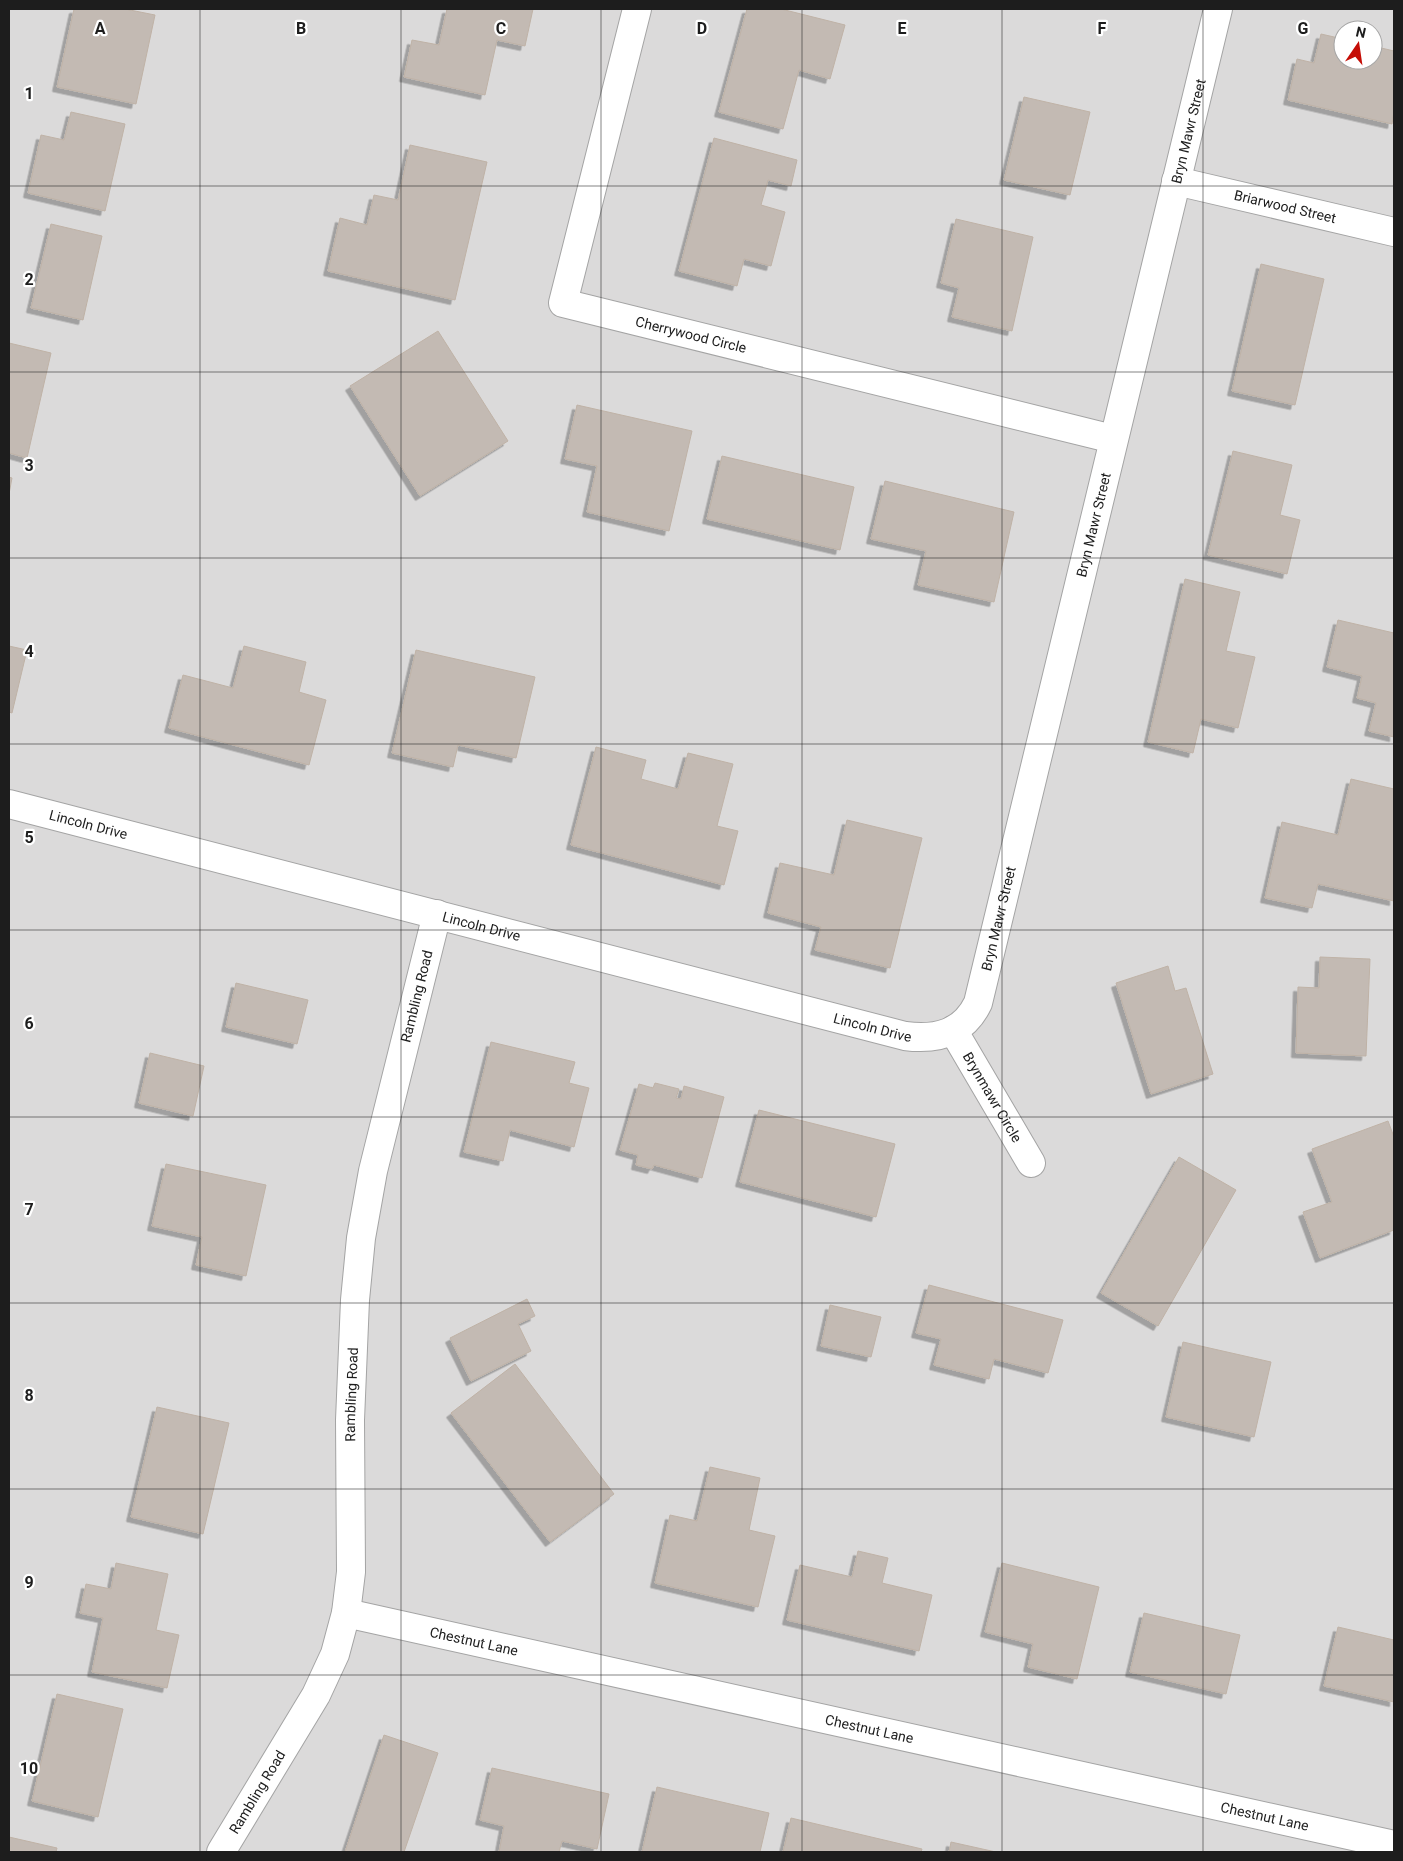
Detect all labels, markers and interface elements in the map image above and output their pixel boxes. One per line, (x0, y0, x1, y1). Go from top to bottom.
text: A (95, 19, 106, 38)
text: B (296, 19, 306, 38)
text: C (496, 19, 506, 38)
text: D (697, 19, 707, 38)
text: E (898, 19, 907, 38)
text: F (1098, 19, 1107, 38)
text: G (1298, 19, 1309, 38)
north arrow (1333, 20, 1383, 70)
text: N (1354, 23, 1368, 41)
street label: Bryn Mawr Street (1168, 77, 1209, 185)
text: 1 (24, 84, 34, 103)
street label: Briarwood Street (1232, 187, 1338, 226)
text: 2 (24, 270, 34, 289)
street label: Cherrywood Circle (634, 313, 748, 356)
text: 3 (24, 456, 34, 475)
street label: Bryn Mawr Street (1073, 471, 1114, 579)
text: 4 (24, 642, 34, 661)
street label: Lincoln Drive (48, 807, 129, 842)
text: 5 (24, 828, 34, 847)
street label: Bryn Mawr Street (978, 864, 1019, 972)
street label: Lincoln Drive (441, 909, 522, 944)
street label: Rambling Road (397, 948, 436, 1044)
street label: Lincoln Drive (832, 1010, 912, 1045)
text: 6 (24, 1014, 34, 1033)
street label: Brynmawr Circle (960, 1049, 1025, 1145)
text: 7 (24, 1200, 34, 1219)
street label: Rambling Road (342, 1347, 361, 1442)
text: 8 (24, 1386, 34, 1405)
text: 9 (24, 1573, 34, 1592)
street label: Chestnut Lane (428, 1624, 520, 1659)
street label: Chestnut Lane (824, 1711, 915, 1746)
street label: Rambling Road (226, 1748, 289, 1837)
text: 10 (20, 1759, 38, 1778)
street label: Chestnut Lane (1219, 1799, 1310, 1834)

